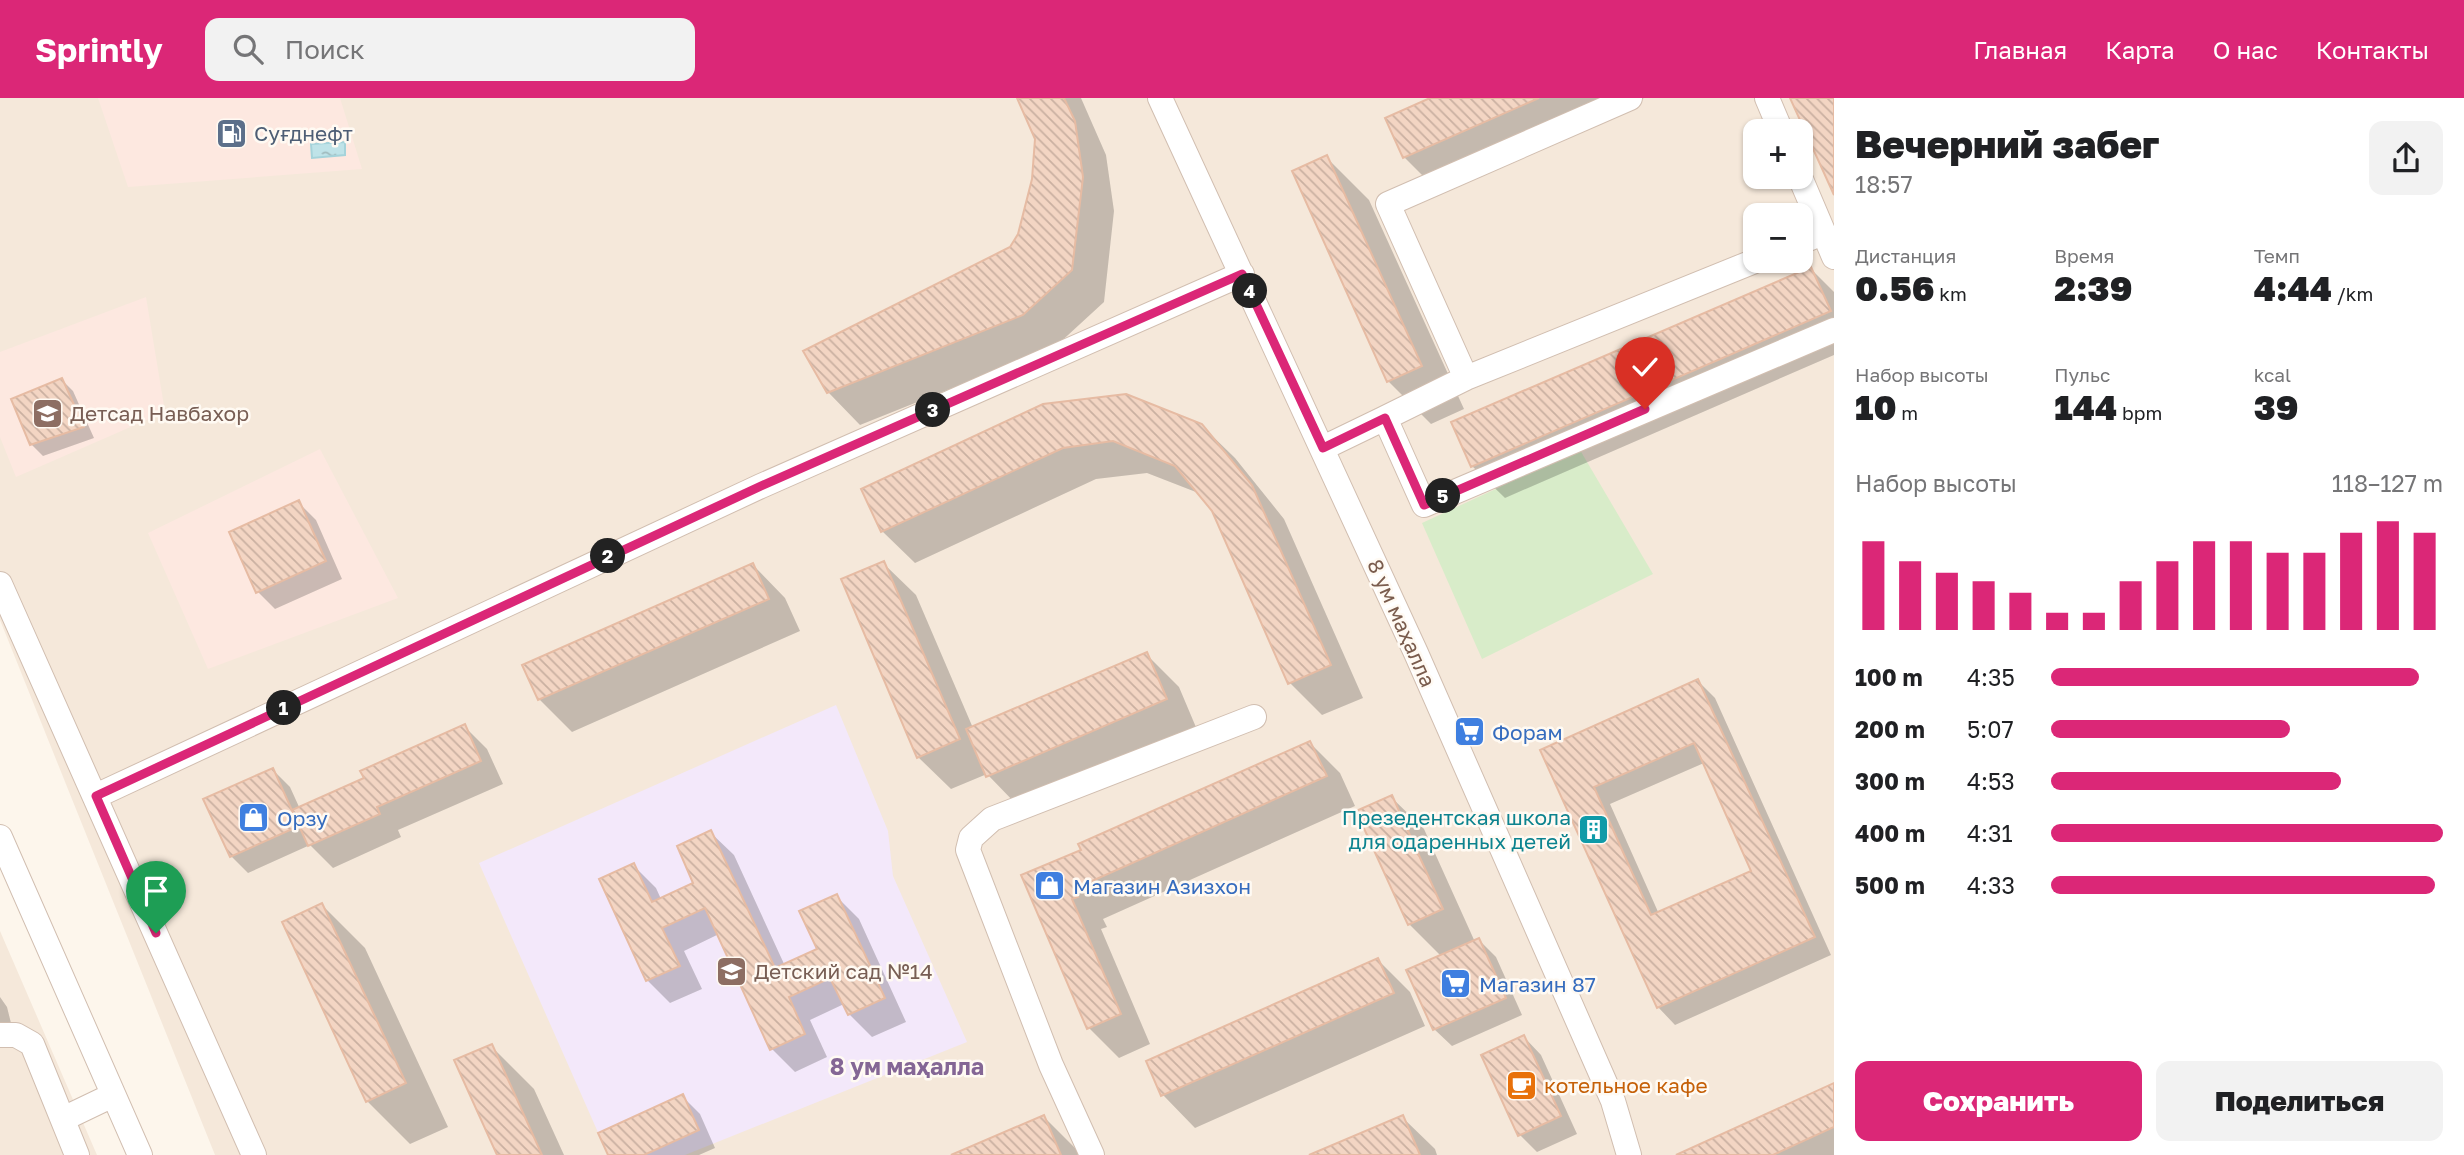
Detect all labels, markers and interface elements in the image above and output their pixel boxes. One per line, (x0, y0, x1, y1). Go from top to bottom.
search box (205, 18, 695, 81)
text: Sprintly (35, 30, 163, 69)
icon: search (229, 30, 267, 68)
text: Поиск (285, 34, 365, 65)
text: Главная (1973, 35, 2067, 64)
text: Карта (2105, 35, 2175, 64)
text: О нас (2213, 35, 2278, 64)
text: Контакты (2316, 35, 2429, 64)
fuel station icon: Суғднефт (214, 116, 248, 150)
map controls (1743, 119, 1813, 273)
button: + (1743, 119, 1813, 189)
place label: Суғднефт (254, 120, 353, 146)
text: Вечерний забег (1855, 121, 2160, 166)
button: share (2369, 121, 2443, 195)
text: 18:57 (1855, 170, 1913, 198)
button: − (1743, 203, 1813, 273)
text: Дистанция (1855, 244, 1956, 267)
text: Время (2054, 244, 2114, 267)
text: Темп (2254, 244, 2300, 267)
text: 0.56 (1855, 267, 1934, 309)
text: 2:39 (2054, 267, 2132, 309)
text: 4:44 (2254, 267, 2332, 309)
pin: 4 (1232, 274, 1268, 308)
text: 4 (1244, 279, 1255, 302)
text: km (1934, 282, 1967, 305)
text: /km (2332, 282, 2373, 305)
pin (1615, 337, 1675, 409)
icon: check (1626, 348, 1664, 386)
text: Набор высоты (1855, 363, 1989, 386)
text: Пульс (2054, 363, 2110, 386)
text: kcal (2254, 363, 2291, 386)
text: 10 (1855, 386, 1897, 428)
text: 144 (2054, 386, 2117, 428)
text: 39 (2254, 386, 2298, 428)
pin: 3 (916, 392, 950, 428)
school or university icon: Детсад Навбахор (30, 396, 64, 430)
text: 3 (927, 398, 938, 421)
place label: Детсад Навбахор (70, 400, 249, 426)
text: m (1897, 401, 1918, 424)
text: bpm (2117, 401, 2162, 424)
text: Набор высоты (1855, 469, 2017, 497)
text: 118–127 m (2332, 469, 2443, 497)
pin: 5 (1426, 478, 1460, 514)
text: 5 (1437, 484, 1448, 507)
pin: 2 (590, 538, 626, 574)
text: 2 (602, 544, 613, 567)
street label: 8 ум маҳалла (1362, 555, 1442, 691)
text: 100 m (1855, 663, 1923, 691)
text: 4:35 (1967, 663, 2015, 691)
pin: 1 (266, 690, 302, 726)
text: 1 (279, 696, 288, 719)
supermarket icon: Форам (1452, 715, 1486, 749)
text: 200 m (1855, 715, 1925, 743)
text: 5:07 (1967, 715, 2014, 743)
place label: Форам (1492, 719, 1563, 745)
text: 300 m (1855, 767, 1925, 795)
text: 4:53 (1967, 767, 2015, 795)
shop icon: Орзу (237, 801, 271, 835)
place label: Презедентская школа для одаренных детей (1342, 804, 1571, 854)
place label: Орзу (277, 805, 328, 831)
building icon: Презедентская школа для одаренных детей (1577, 812, 1611, 846)
text: 400 m (1855, 819, 1925, 847)
text: 4:31 (1967, 819, 2013, 847)
pin (126, 861, 186, 933)
shop icon: Магазин Азизхон (1033, 869, 1067, 903)
text: 500 m (1855, 871, 1925, 899)
text: 4:33 (1967, 871, 2015, 899)
icon: arrive (137, 872, 175, 910)
place label: Магазин Азизхон (1073, 873, 1251, 899)
school or university icon: Детский сад №14 (714, 954, 748, 988)
place label: Детский сад №14 (754, 958, 933, 984)
supermarket icon: Магазин 87 (1439, 967, 1473, 1001)
place label: Магазин 87 (1479, 971, 1596, 997)
district label: 8 ум маҳалла (830, 1052, 984, 1080)
button: Сохранить (1855, 1061, 2142, 1141)
button: Поделиться (2156, 1061, 2443, 1141)
cafe icon: котельное кафе (1504, 1068, 1538, 1102)
place label: котельное кафе (1544, 1072, 1708, 1098)

